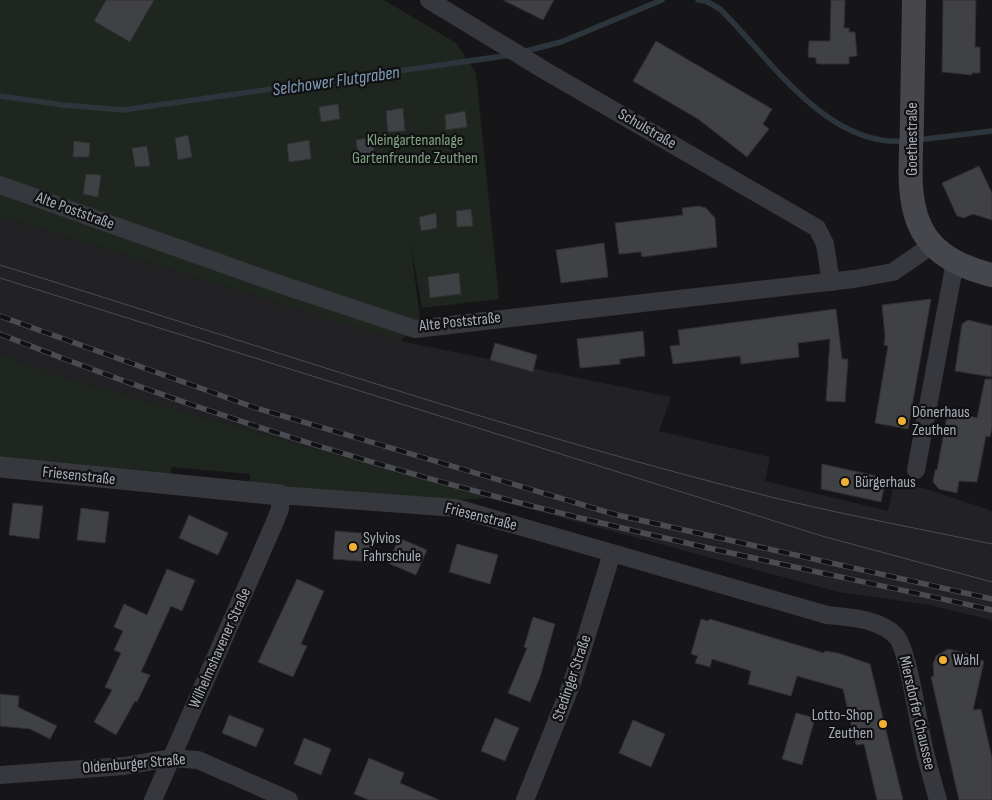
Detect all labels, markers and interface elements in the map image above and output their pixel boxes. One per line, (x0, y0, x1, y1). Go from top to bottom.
water label: Selchower Flutgraben (271, 62, 401, 100)
street label: Goethestraße (903, 102, 922, 176)
street label: Schulstraße (615, 105, 679, 153)
park label: Kleingartenanlage Gartenfreunde Zeuthen (352, 131, 478, 168)
street label: Alte Poststraße (32, 188, 117, 234)
street label: Alte Poststraße (417, 308, 502, 336)
place label: Dönerhaus Zeuthen (912, 403, 970, 440)
marker: Dönerhaus Zeuthen (896, 415, 908, 427)
street label: Friesenstraße (42, 463, 116, 489)
place label: Bürgerhaus (855, 473, 916, 492)
marker: Bürgerhaus (839, 476, 851, 488)
street label: Friesenstraße (443, 499, 519, 535)
place label: Sylvios Fahrschule (363, 529, 421, 566)
marker: Sylvios Fahrschule (347, 541, 359, 553)
street label: Wilhelmshavener Straße (185, 585, 255, 711)
street label: Stedinger Straße (548, 632, 596, 724)
place label: Wahl (953, 651, 979, 670)
street label: Miersdorfer Chaussee (895, 654, 939, 772)
marker: Wahl (937, 654, 949, 666)
place label: Lotto-Shop Zeuthen (812, 706, 873, 743)
marker: Lotto-Shop Zeuthen (877, 718, 889, 730)
street label: Oldenburger Straße (82, 750, 186, 778)

